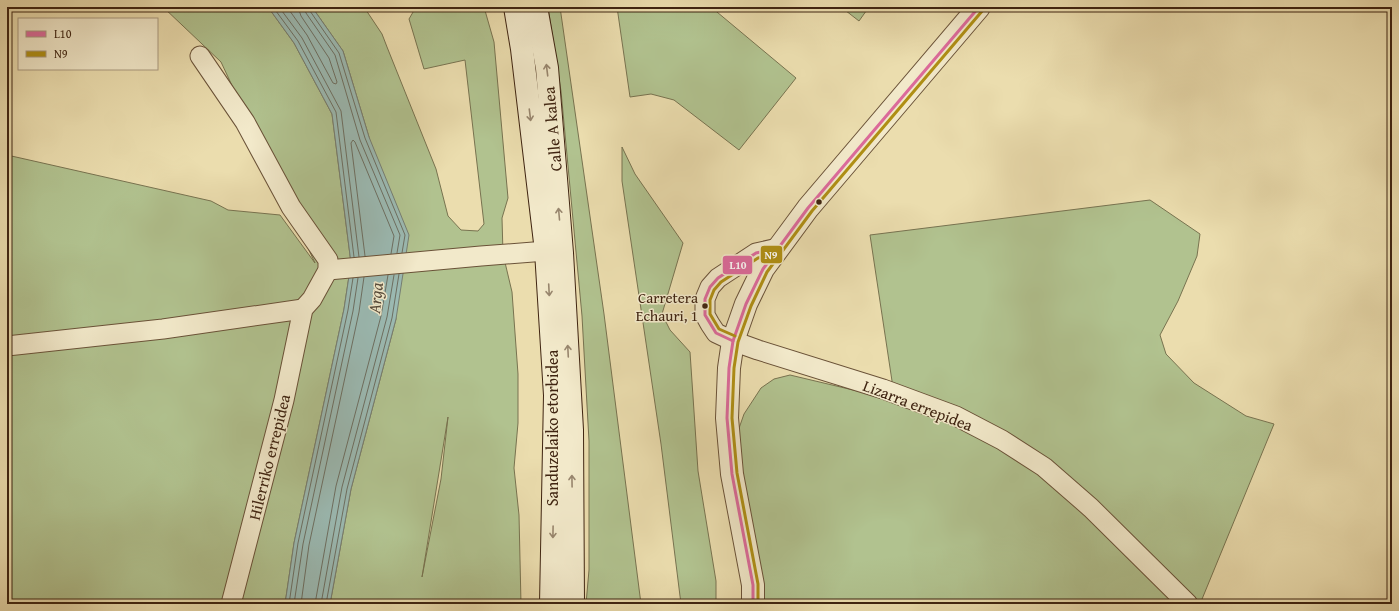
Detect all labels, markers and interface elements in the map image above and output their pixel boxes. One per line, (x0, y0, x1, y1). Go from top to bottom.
legend (18, 18, 158, 70)
text: L10 (54, 25, 72, 42)
text: N9 (54, 45, 68, 62)
one-way arrow (543, 64, 551, 77)
street label: Calle A kalea (536, 85, 568, 172)
one-way arrow (526, 108, 534, 121)
unlabelled marker (814, 197, 824, 207)
one-way arrow (556, 208, 563, 221)
line badge: N9 (760, 245, 783, 264)
text: N9 (764, 247, 778, 263)
line badge: L10 (722, 255, 753, 275)
text: L10 (729, 257, 747, 273)
water label: Arga (361, 281, 389, 316)
one-way arrow (545, 283, 552, 296)
place label: Carretera Echauri, 1 (636, 287, 698, 326)
marker: Carretera Echauri, 1 (700, 301, 710, 311)
one-way arrow (564, 345, 571, 358)
street label: Sanduzelaiko etorbidea (540, 349, 564, 506)
street label: Lizarra errepidea (860, 373, 977, 437)
street label: Hilerriko errepidea (242, 391, 296, 522)
one-way arrow (568, 475, 576, 488)
one-way arrow (549, 525, 556, 538)

